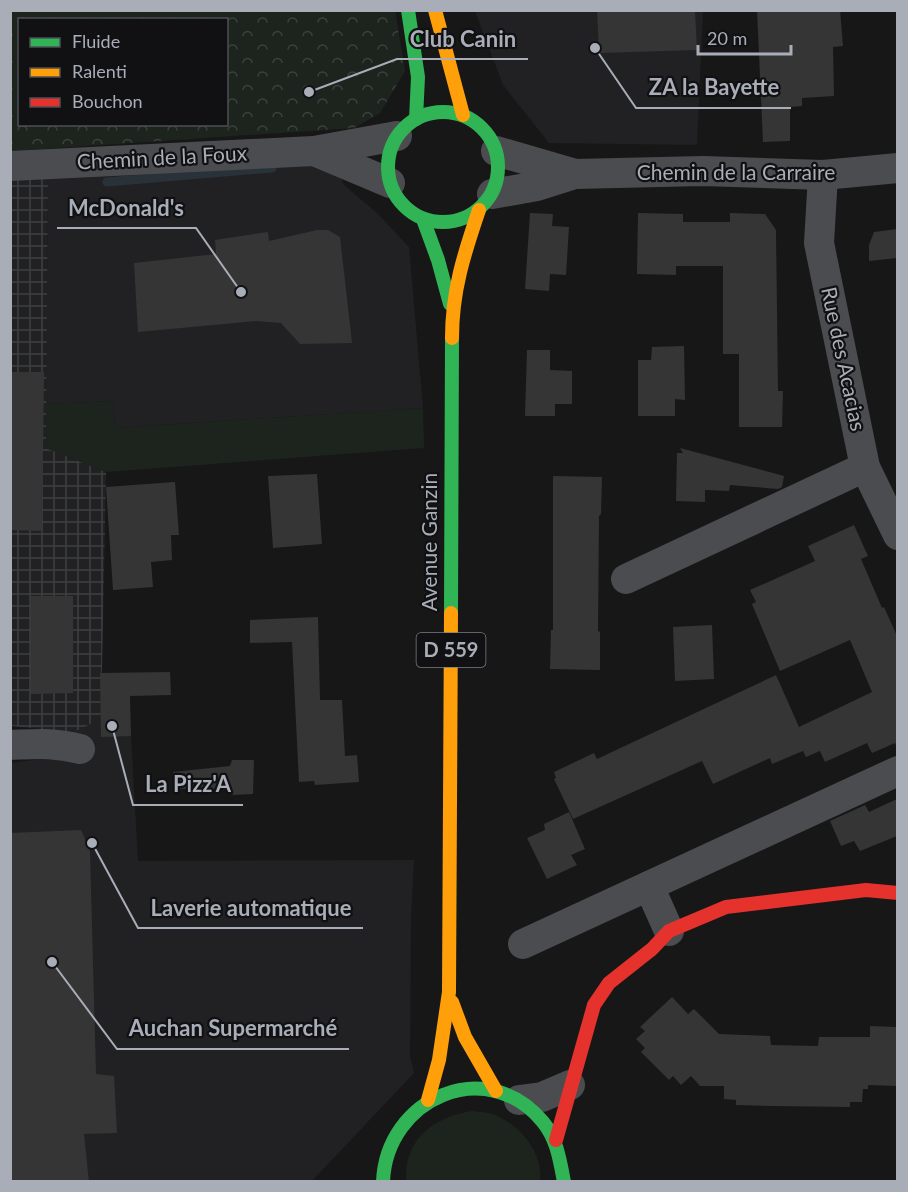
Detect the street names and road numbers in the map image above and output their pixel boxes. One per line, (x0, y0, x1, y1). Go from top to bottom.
street label: Chemin de la Foux (76, 140, 248, 173)
street label: Chemin de la Carraire (637, 159, 835, 184)
street label: Rue des Acacias (817, 284, 872, 433)
street label: Avenue Ganzin (416, 473, 441, 611)
road number: D 559 (416, 633, 486, 667)

